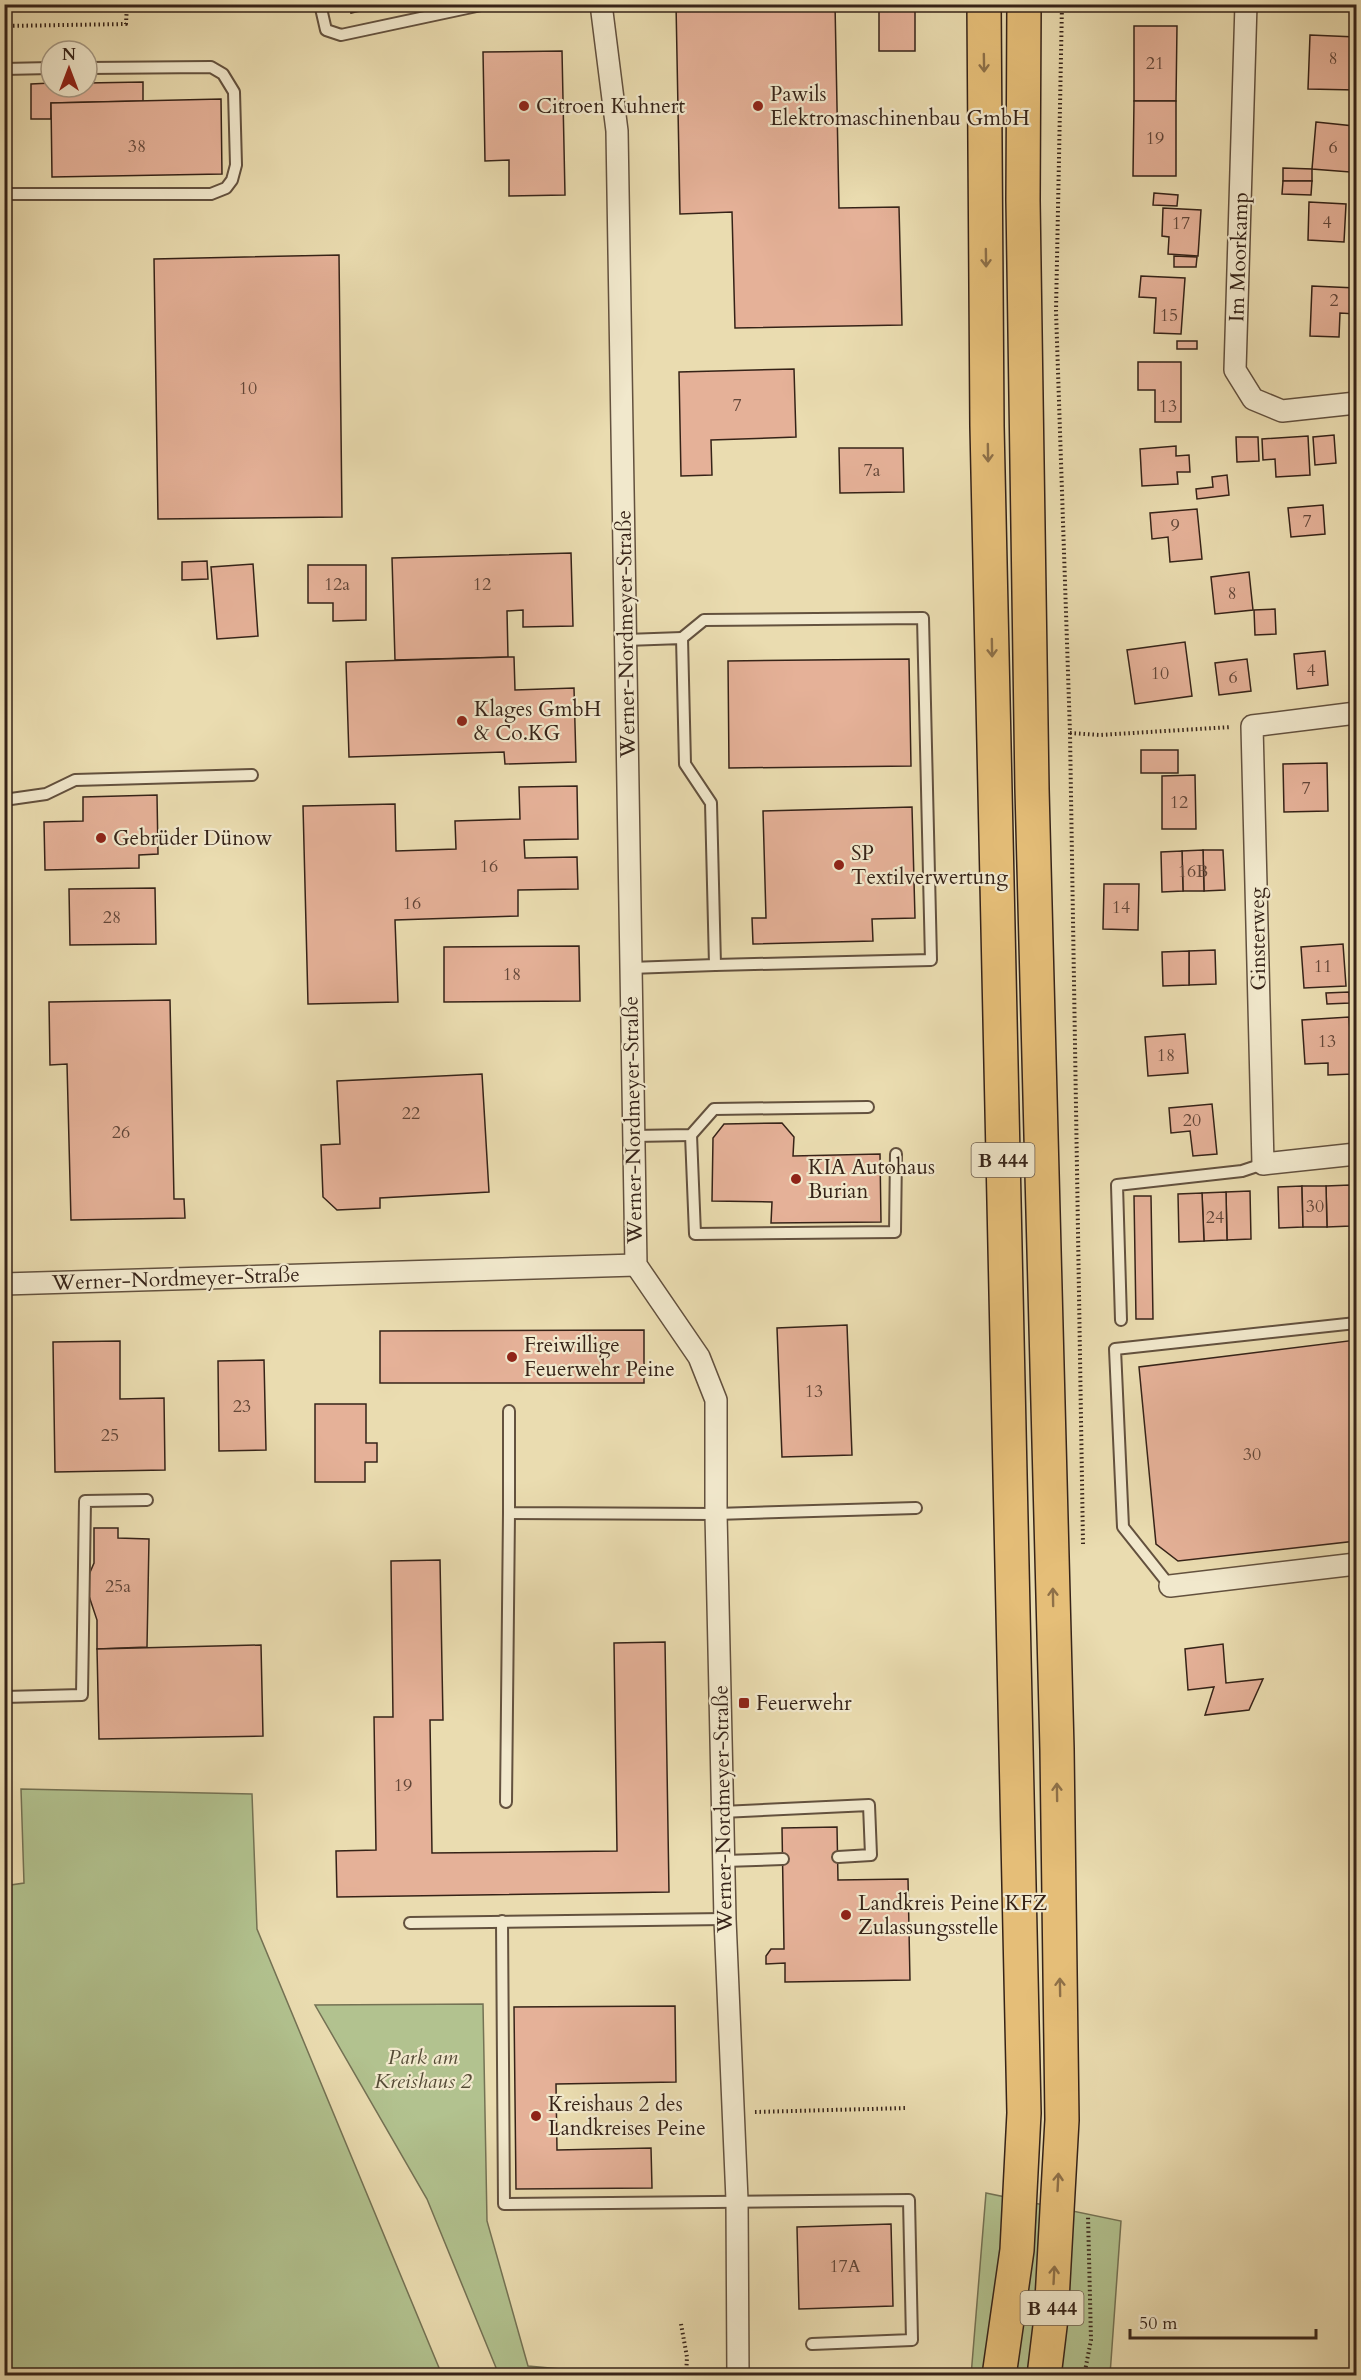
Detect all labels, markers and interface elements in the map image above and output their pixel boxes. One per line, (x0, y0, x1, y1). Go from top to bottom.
north arrow (39, 39, 99, 99)
text: N (62, 44, 76, 66)
house number: 8 (1328, 46, 1338, 71)
house number: 21 (1146, 51, 1164, 76)
one-way arrow (978, 52, 990, 72)
place label: Pawils Elektromaschinenbau GmbH (770, 80, 1030, 133)
place label: Citroen Kuhnert (536, 92, 686, 121)
marker: Citroen Kuhnert (517, 99, 531, 113)
marker: Pawils Elektromaschinenbau GmbH (751, 99, 765, 113)
house number: 19 (1146, 126, 1164, 151)
house number: 38 (128, 134, 146, 159)
house number: 6 (1328, 135, 1338, 160)
street label: Im Moorkamp (1222, 192, 1256, 322)
house number: 4 (1322, 210, 1332, 235)
house number: 17 (1172, 211, 1190, 236)
one-way arrow (980, 247, 992, 267)
house number: 2 (1329, 288, 1339, 313)
house number: 15 (1160, 303, 1178, 328)
house number: 10 (239, 376, 257, 401)
house number: 7 (732, 393, 742, 418)
house number: 13 (1159, 394, 1177, 419)
one-way arrow (982, 442, 994, 462)
house number: 7a (864, 458, 881, 483)
house number: 7 (1302, 509, 1312, 534)
street label: Werner-Nordmeyer-Straße (609, 510, 643, 759)
house number: 9 (1170, 513, 1180, 538)
house number: 12a (324, 572, 350, 597)
house number: 12 (473, 572, 491, 597)
house number: 8 (1227, 581, 1237, 606)
one-way arrow (986, 637, 998, 657)
house number: 4 (1306, 658, 1316, 683)
house number: 10 (1151, 661, 1169, 686)
house number: 6 (1228, 665, 1238, 690)
place label: Klages GmbH & Co.KG (474, 695, 601, 748)
marker: Klages GmbH & Co.KG (455, 714, 469, 728)
house number: 7 (1301, 776, 1311, 801)
house number: 12 (1170, 790, 1188, 815)
place label: Gebrüder Dünow (113, 824, 272, 853)
marker: Gebrüder Dünow (94, 831, 108, 845)
place label: SP Textilverwertung (851, 839, 1008, 892)
house number: 16 (480, 854, 498, 879)
marker: SP Textilverwertung (832, 858, 846, 872)
house number: 16B (1178, 859, 1208, 884)
street label: Ginsterweg (1243, 887, 1273, 991)
house number: 16 (403, 891, 421, 916)
house number: 14 (1112, 895, 1130, 920)
house number: 28 (103, 905, 121, 930)
house number: 11 (1314, 954, 1332, 979)
house number: 18 (503, 962, 521, 987)
street label: Werner-Nordmeyer-Straße (616, 996, 650, 1245)
house number: 13 (1318, 1029, 1336, 1054)
house number: 18 (1157, 1043, 1175, 1068)
house number: 22 (402, 1101, 420, 1126)
house number: 20 (1183, 1108, 1201, 1133)
house number: 26 (112, 1120, 130, 1145)
road number: B 444 (972, 1143, 1034, 1177)
place label: KIA Autohaus Burian (808, 1153, 935, 1206)
marker: KIA Autohaus Burian (789, 1172, 803, 1186)
house number: 30 (1306, 1194, 1324, 1219)
house number: 24 (1206, 1205, 1224, 1230)
street label: Werner-Nordmeyer-Straße (51, 1260, 300, 1298)
place label: Freiwillige Feuerwehr Peine (524, 1331, 675, 1384)
marker: Freiwillige Feuerwehr Peine (505, 1350, 519, 1364)
house number: 13 (805, 1379, 823, 1404)
house number: 23 (233, 1394, 251, 1419)
house number: 25 (101, 1423, 119, 1448)
house number: 30 (1243, 1442, 1261, 1467)
house number: 25a (105, 1574, 131, 1599)
one-way arrow (1047, 1588, 1059, 1608)
street label: Werner-Nordmeyer-Straße (706, 1685, 740, 1934)
place label: Feuerwehr (756, 1689, 852, 1718)
marker: Feuerwehr (737, 1696, 751, 1710)
house number: 19 (394, 1773, 412, 1798)
one-way arrow (1051, 1783, 1063, 1803)
place label: Landkreis Peine KFZ Zulassungsstelle (858, 1889, 1047, 1942)
marker: Landkreis Peine KFZ Zulassungsstelle (839, 1908, 853, 1922)
one-way arrow (1054, 1978, 1066, 1998)
park label: Park am Kreishaus 2 (374, 2043, 472, 2096)
place label: Kreishaus 2 des Landkreises Peine (548, 2090, 706, 2143)
marker: Kreishaus 2 des Landkreises Peine (529, 2109, 543, 2123)
one-way arrow (1053, 2173, 1064, 2193)
house number: 17A (829, 2254, 861, 2279)
one-way arrow (1048, 2266, 1059, 2286)
road number: B 444 (1020, 2291, 1084, 2325)
scale bar (1130, 2302, 1316, 2340)
text: 50 m (1139, 2311, 1178, 2336)

